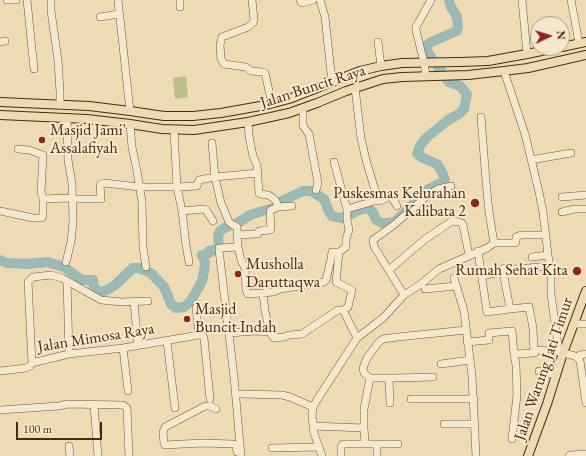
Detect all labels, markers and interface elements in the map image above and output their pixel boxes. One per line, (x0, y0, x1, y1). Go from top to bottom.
north arrow (530, 16, 570, 56)
text: N (554, 30, 568, 40)
street label: Jalan Buncit Raya (258, 61, 368, 113)
place label: Masjid Jami' Assalafiyah (50, 121, 126, 159)
marker: Masjid Jami' Assalafiyah (37, 135, 47, 145)
place label: Puskesmas Kelurahan Kalibata 2 (333, 184, 466, 222)
marker: Puskesmas Kelurahan Kalibata 2 (469, 197, 481, 209)
place label: Musholla Daruttaqwa (246, 255, 320, 293)
place label: Rumah Sehat Kita (455, 261, 568, 281)
marker: Rumah Sehat Kita (571, 265, 583, 277)
marker: Musholla Daruttaqwa (233, 269, 243, 279)
street label: Jalan Warung Jati Timur (510, 295, 578, 443)
place label: Masjid Buncit Indah (195, 300, 277, 338)
marker: Masjid Buncit Indah (182, 314, 192, 324)
street label: Jalan Mimosa Raya (36, 319, 156, 357)
scale bar (18, 414, 104, 440)
text: 100 m (23, 421, 52, 437)

